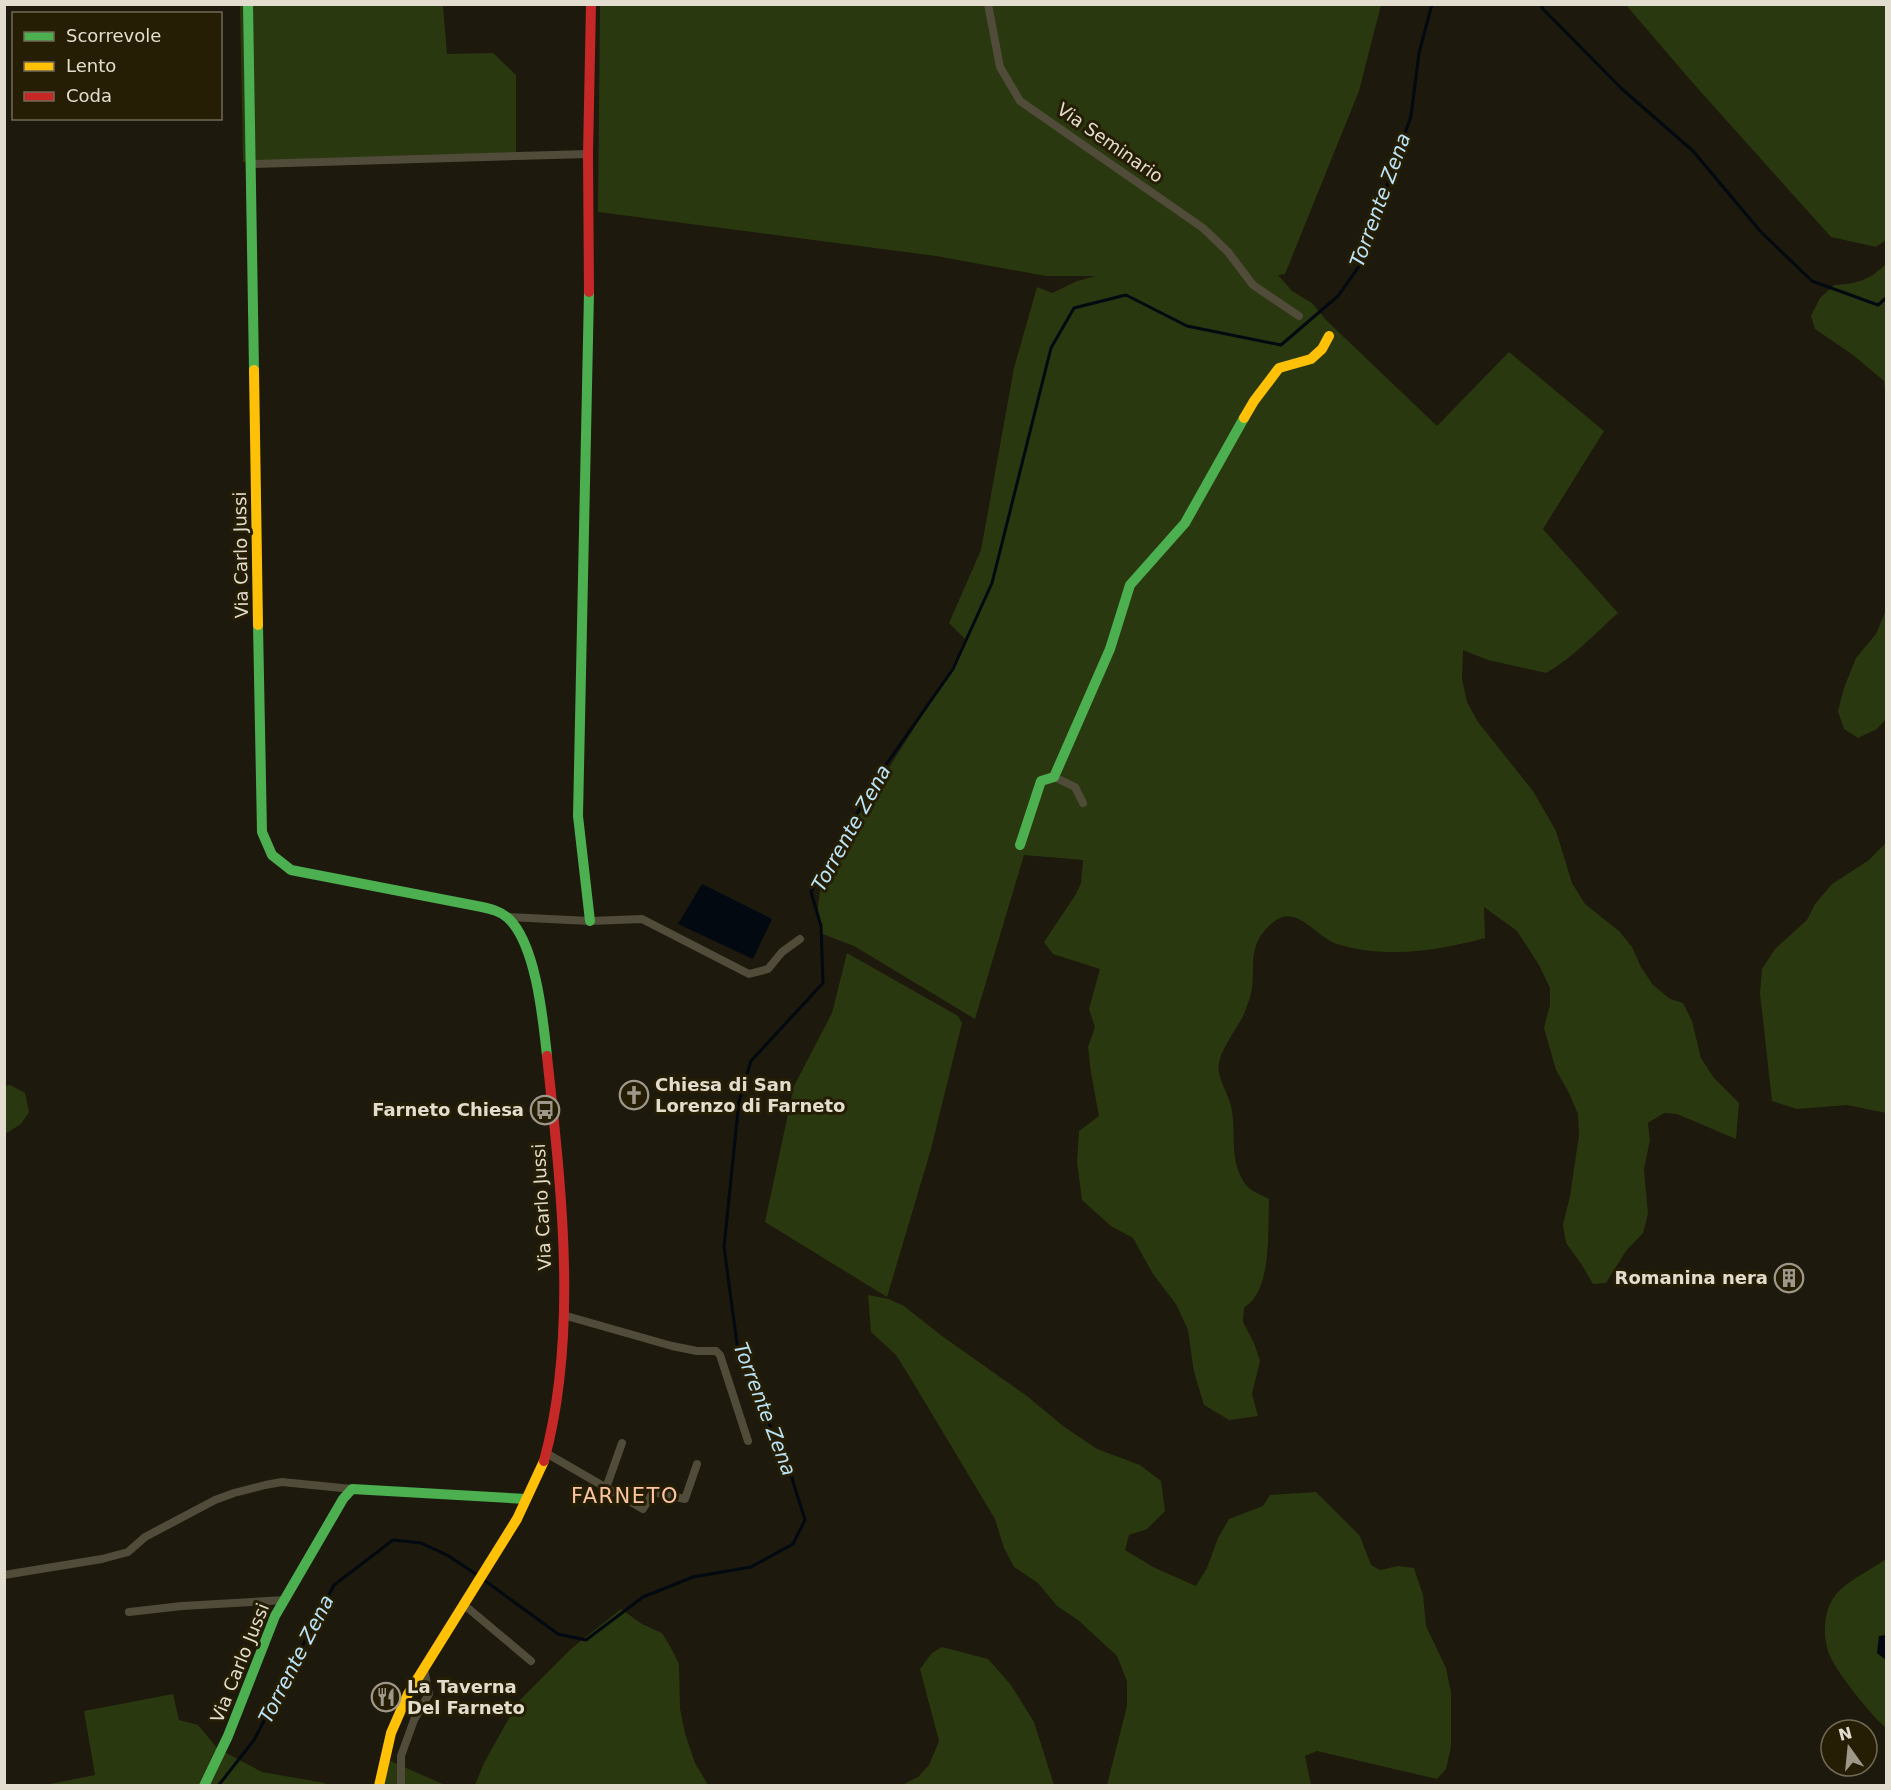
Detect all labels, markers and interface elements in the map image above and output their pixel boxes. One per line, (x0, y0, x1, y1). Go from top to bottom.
legend (12, 12, 222, 120)
text: Scorrevole (66, 25, 161, 46)
text: Lento (66, 55, 116, 76)
text: Coda (66, 85, 112, 106)
street label: Via Seminario (1053, 98, 1167, 187)
water label: Torrente Zena (1345, 130, 1415, 270)
street label: Via Carlo Jussi (229, 491, 252, 619)
water label: Torrente Zena (806, 761, 896, 895)
place label: Chiesa di San Lorenzo di Farneto (655, 1074, 845, 1116)
church icon: Chiesa di San Lorenzo di Farneto (618, 1079, 650, 1111)
bus stop icon: Farneto Chiesa (529, 1094, 561, 1126)
place label: Farneto Chiesa (372, 1099, 524, 1120)
street label: Via Carlo Jussi (528, 1143, 555, 1271)
building icon: Romanina nera (1773, 1262, 1805, 1294)
place label: Romanina nera (1615, 1267, 1768, 1288)
water label: Torrente Zena (729, 1339, 801, 1479)
district label: FARNETO (571, 1484, 679, 1508)
water label: Torrente Zena (253, 1591, 339, 1727)
street label: Via Carlo Jussi (206, 1600, 273, 1726)
place label: La Taverna Del Farneto (407, 1676, 525, 1718)
restaurant icon: La Taverna Del Farneto (370, 1681, 402, 1713)
north arrow (1819, 1718, 1879, 1778)
text: N (1836, 1723, 1854, 1745)

